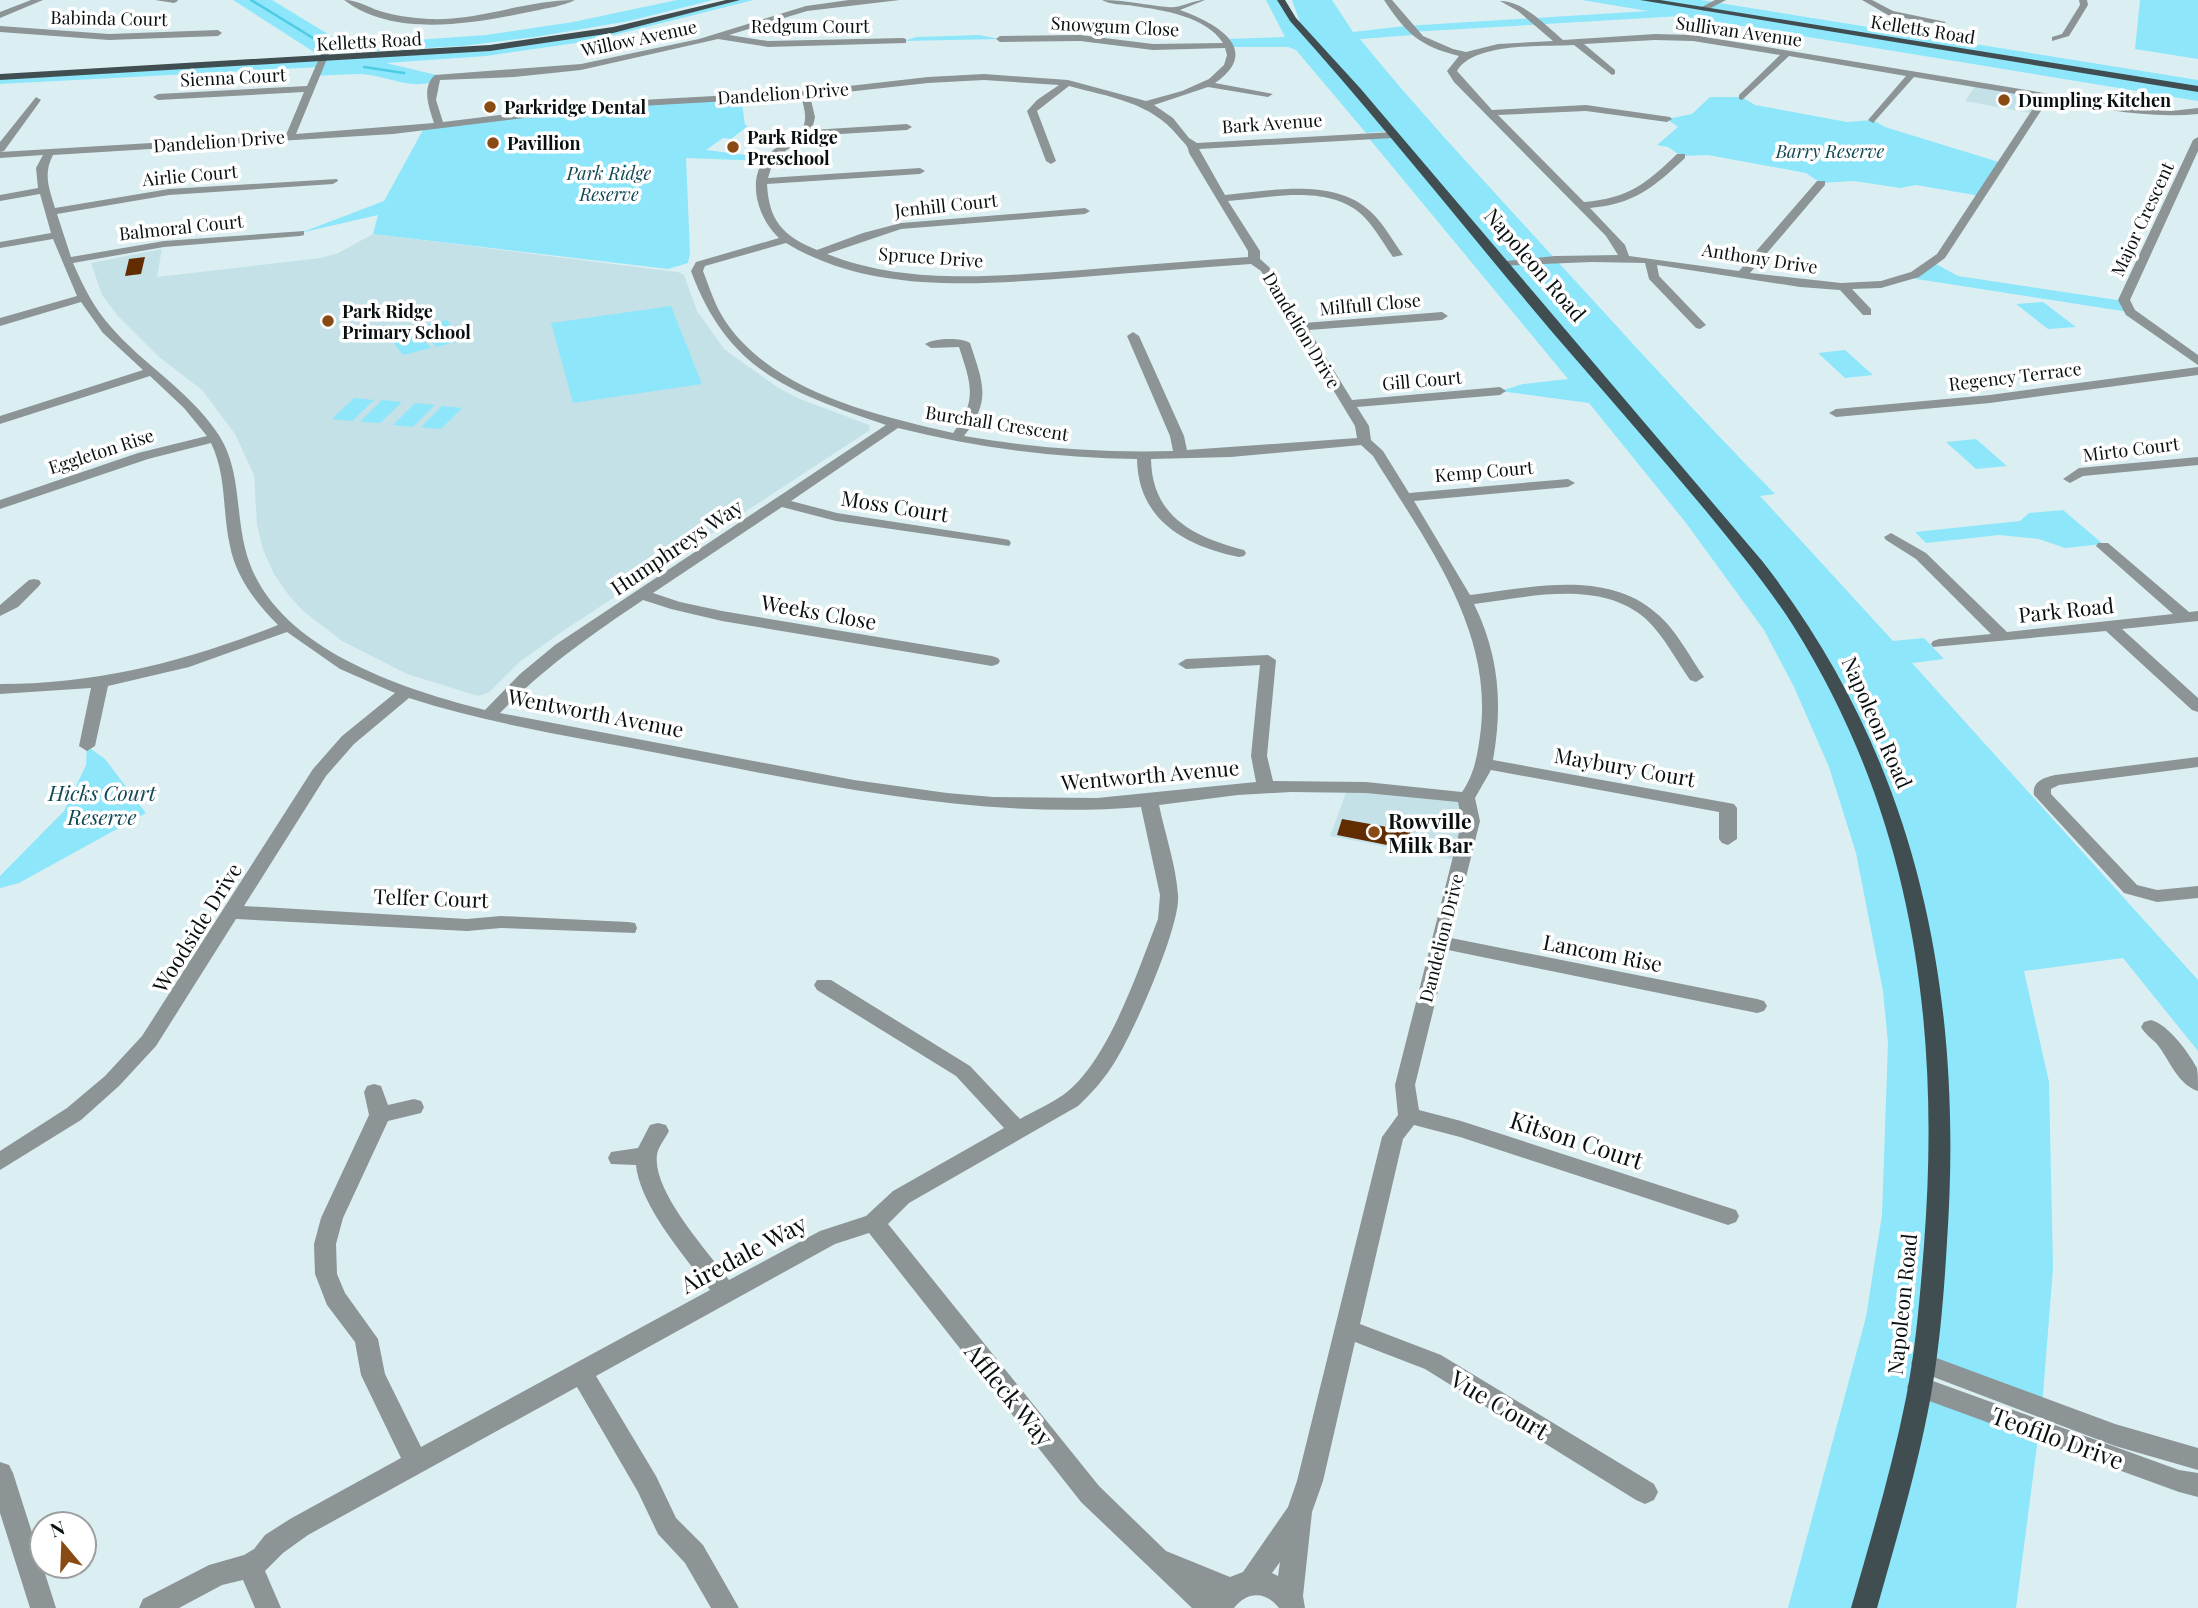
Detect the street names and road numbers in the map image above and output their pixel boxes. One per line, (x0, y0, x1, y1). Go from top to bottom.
street label: Babinda Court (50, 5, 168, 31)
street label: Kelletts Road (1869, 9, 1978, 49)
street label: Sullivan Avenue (1674, 10, 1804, 52)
street label: Snowgum Close (1050, 11, 1180, 41)
street label: Willow Avenue (578, 14, 699, 62)
street label: Redgum Court (751, 14, 870, 38)
street label: Kelletts Road (316, 26, 423, 56)
street label: Sienna Court (179, 62, 287, 92)
street label: Dandelion Drive (716, 76, 850, 110)
street label: Bark Avenue (1221, 108, 1323, 138)
street label: Dandelion Drive (152, 124, 286, 158)
street label: Major Crescent (2105, 157, 2179, 280)
street label: Airlie Court (140, 159, 239, 191)
street label: Jenhill Court (892, 188, 999, 222)
street label: Napoleon Road (1479, 201, 1593, 327)
street label: Balmoral Court (118, 208, 245, 245)
street label: Anthony Drive (1700, 237, 1819, 279)
street label: Spruce Drive (878, 241, 984, 273)
street label: Dandelion Drive (1258, 267, 1346, 393)
street label: Milfull Close (1318, 288, 1422, 320)
street label: Regency Terrace (1947, 356, 2083, 396)
street label: Gill Court (1381, 365, 1463, 395)
street label: Burchall Crescent (924, 400, 1071, 446)
street label: Eggleton Rise (45, 423, 157, 479)
street label: Mirto Court (2082, 431, 2181, 467)
street label: Kemp Court (1434, 455, 1535, 487)
street label: Moss Court (839, 483, 951, 527)
street label: Humphreys Way (604, 491, 748, 601)
street label: Weeks Close (758, 587, 879, 635)
street label: Park Road (2017, 590, 2115, 628)
street label: Napoleon Road (1836, 652, 1920, 792)
street label: Wentworth Avenue (505, 681, 686, 743)
street label: Maybury Court (1552, 740, 1698, 792)
street label: Wentworth Avenue (1059, 752, 1240, 796)
street label: Woodside Drive (144, 857, 247, 998)
street label: Dandelion Drive (1413, 871, 1469, 1005)
street label: Telfer Court (373, 881, 490, 913)
street label: Lancom Rise (1541, 927, 1665, 977)
street label: Kitson Court (1506, 1102, 1648, 1176)
street label: Airedale Way (673, 1206, 812, 1300)
street label: Napoleon Road (1880, 1232, 1922, 1376)
street label: Affleck Way (958, 1335, 1061, 1452)
street label: Vue Court (1444, 1362, 1556, 1446)
street label: Teofilo Drive (1987, 1398, 2129, 1476)

